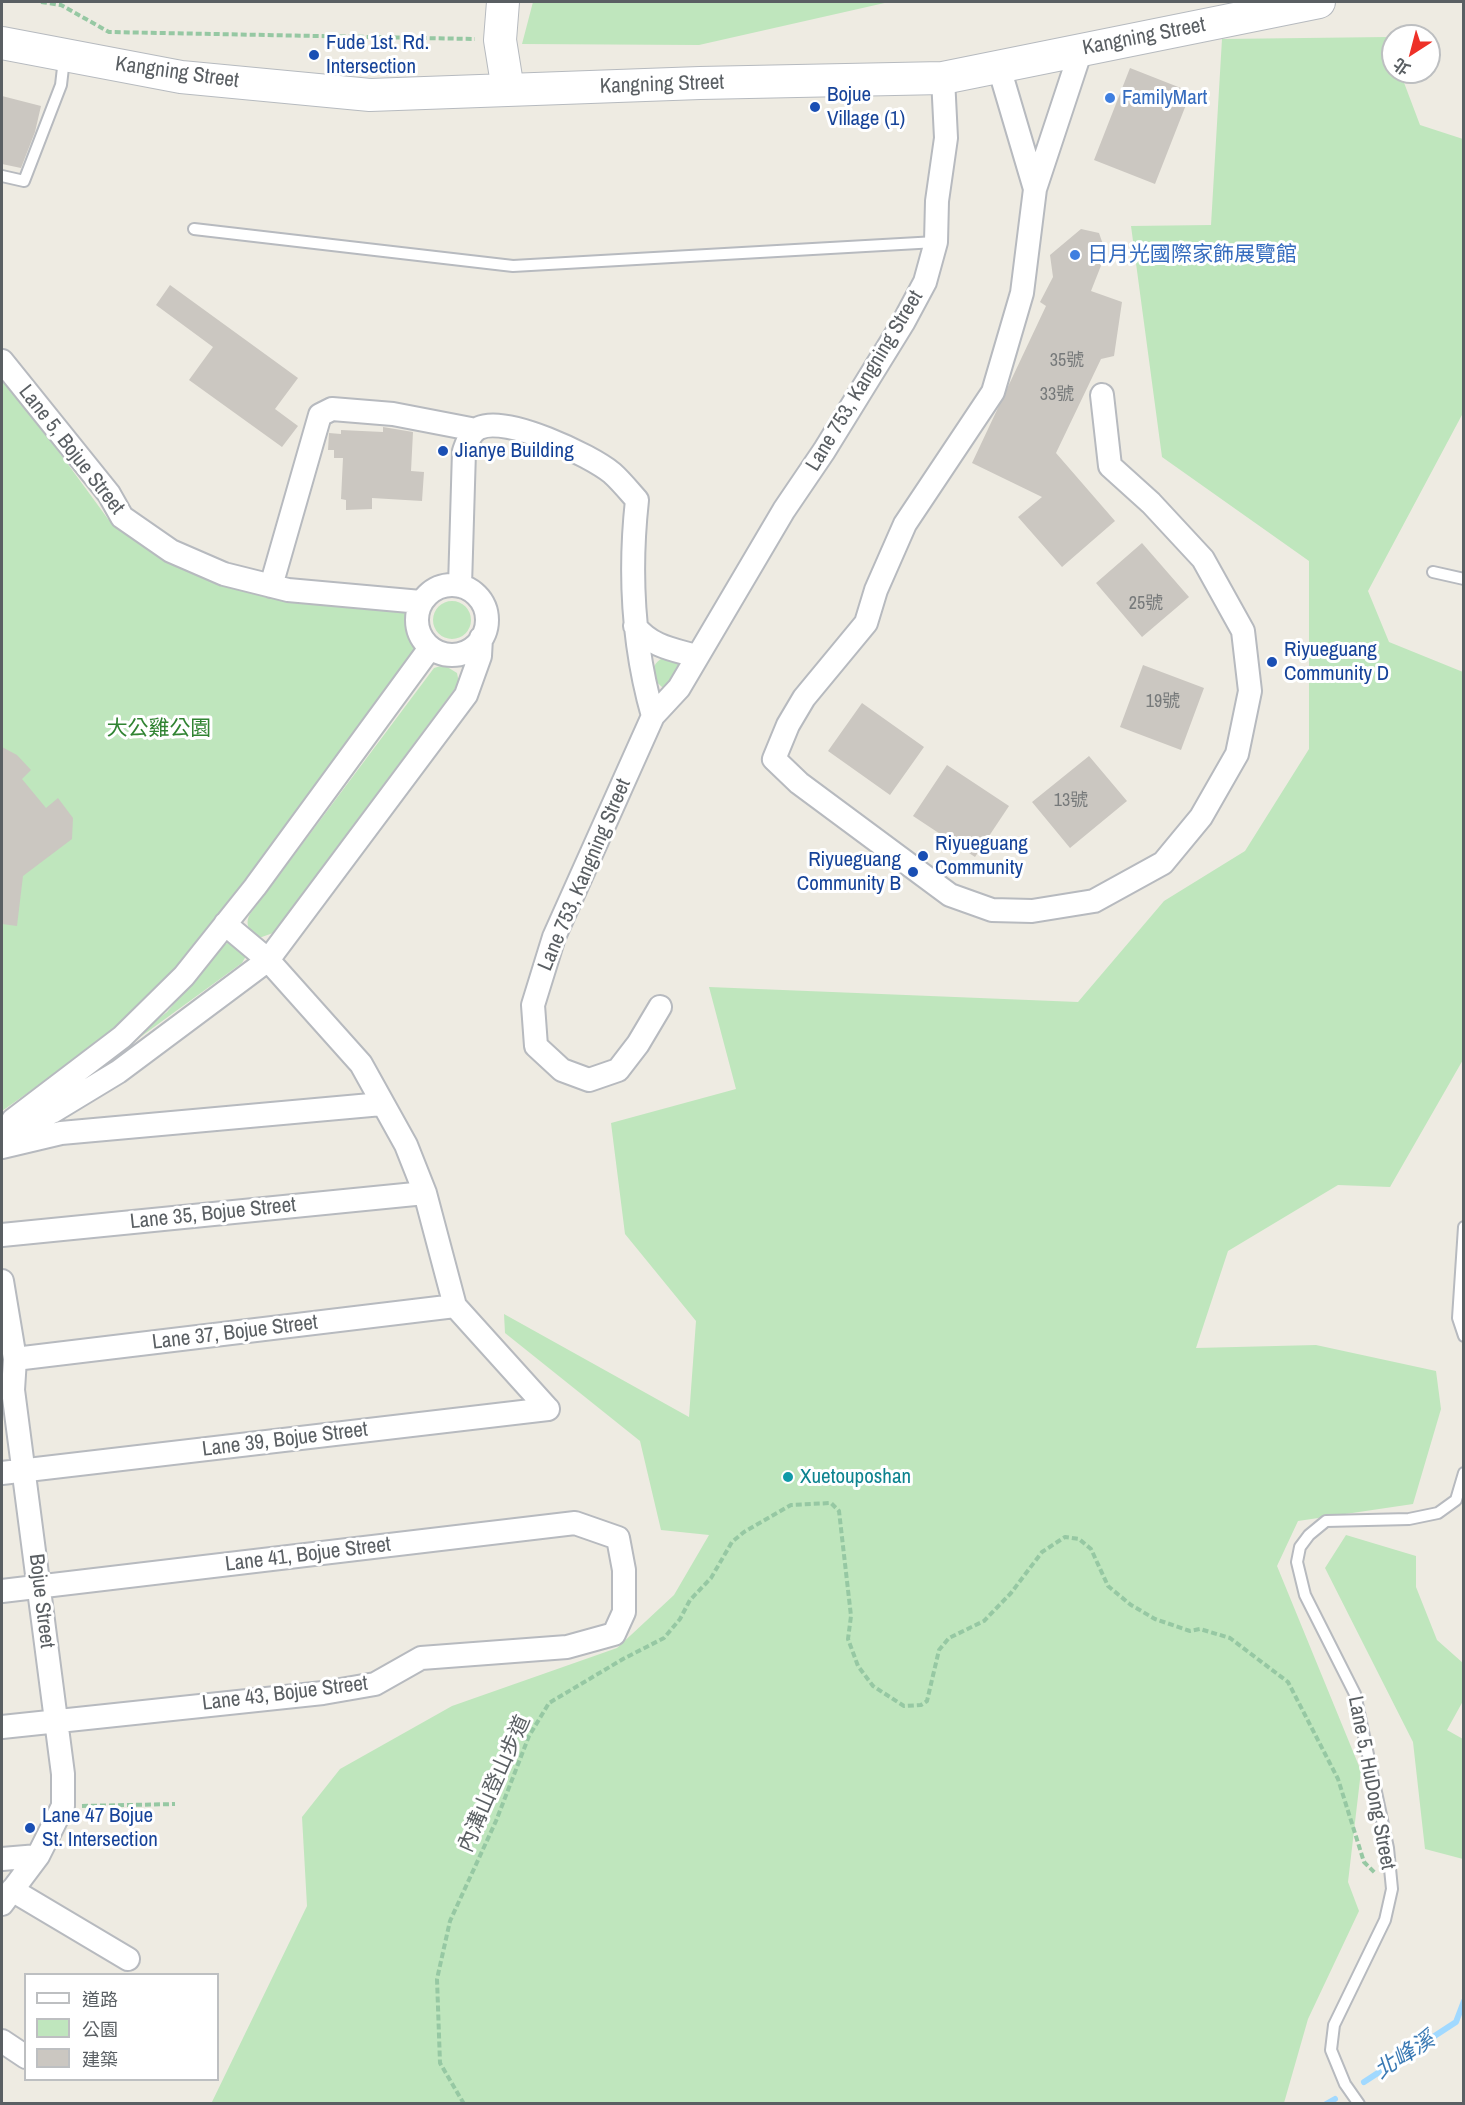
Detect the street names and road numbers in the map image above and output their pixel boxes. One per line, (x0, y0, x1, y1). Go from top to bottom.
street label: Kangning Street (1081, 13, 1207, 61)
street label: Kangning Street (114, 52, 240, 94)
street label: Kangning Street (599, 70, 725, 100)
street label: Lane 753, Kangning Street (801, 286, 929, 476)
street label: Lane 5, Bojue Street (13, 380, 129, 520)
street label: Lane 753, Kangning Street (533, 775, 637, 975)
street label: Lane 35, Bojue Street (129, 1193, 297, 1235)
street label: Lane 37, Bojue Street (151, 1310, 319, 1356)
street label: Lane 39, Bojue Street (201, 1417, 369, 1463)
street label: Lane 41, Bojue Street (224, 1532, 392, 1578)
street label: Bojue Street (23, 1552, 59, 1650)
street label: Lane 43, Bojue Street (201, 1671, 369, 1717)
street label: Lane 5, HuDong Street (1342, 1694, 1400, 1872)
street label: 內溝山登山步道 (454, 1712, 536, 1856)

